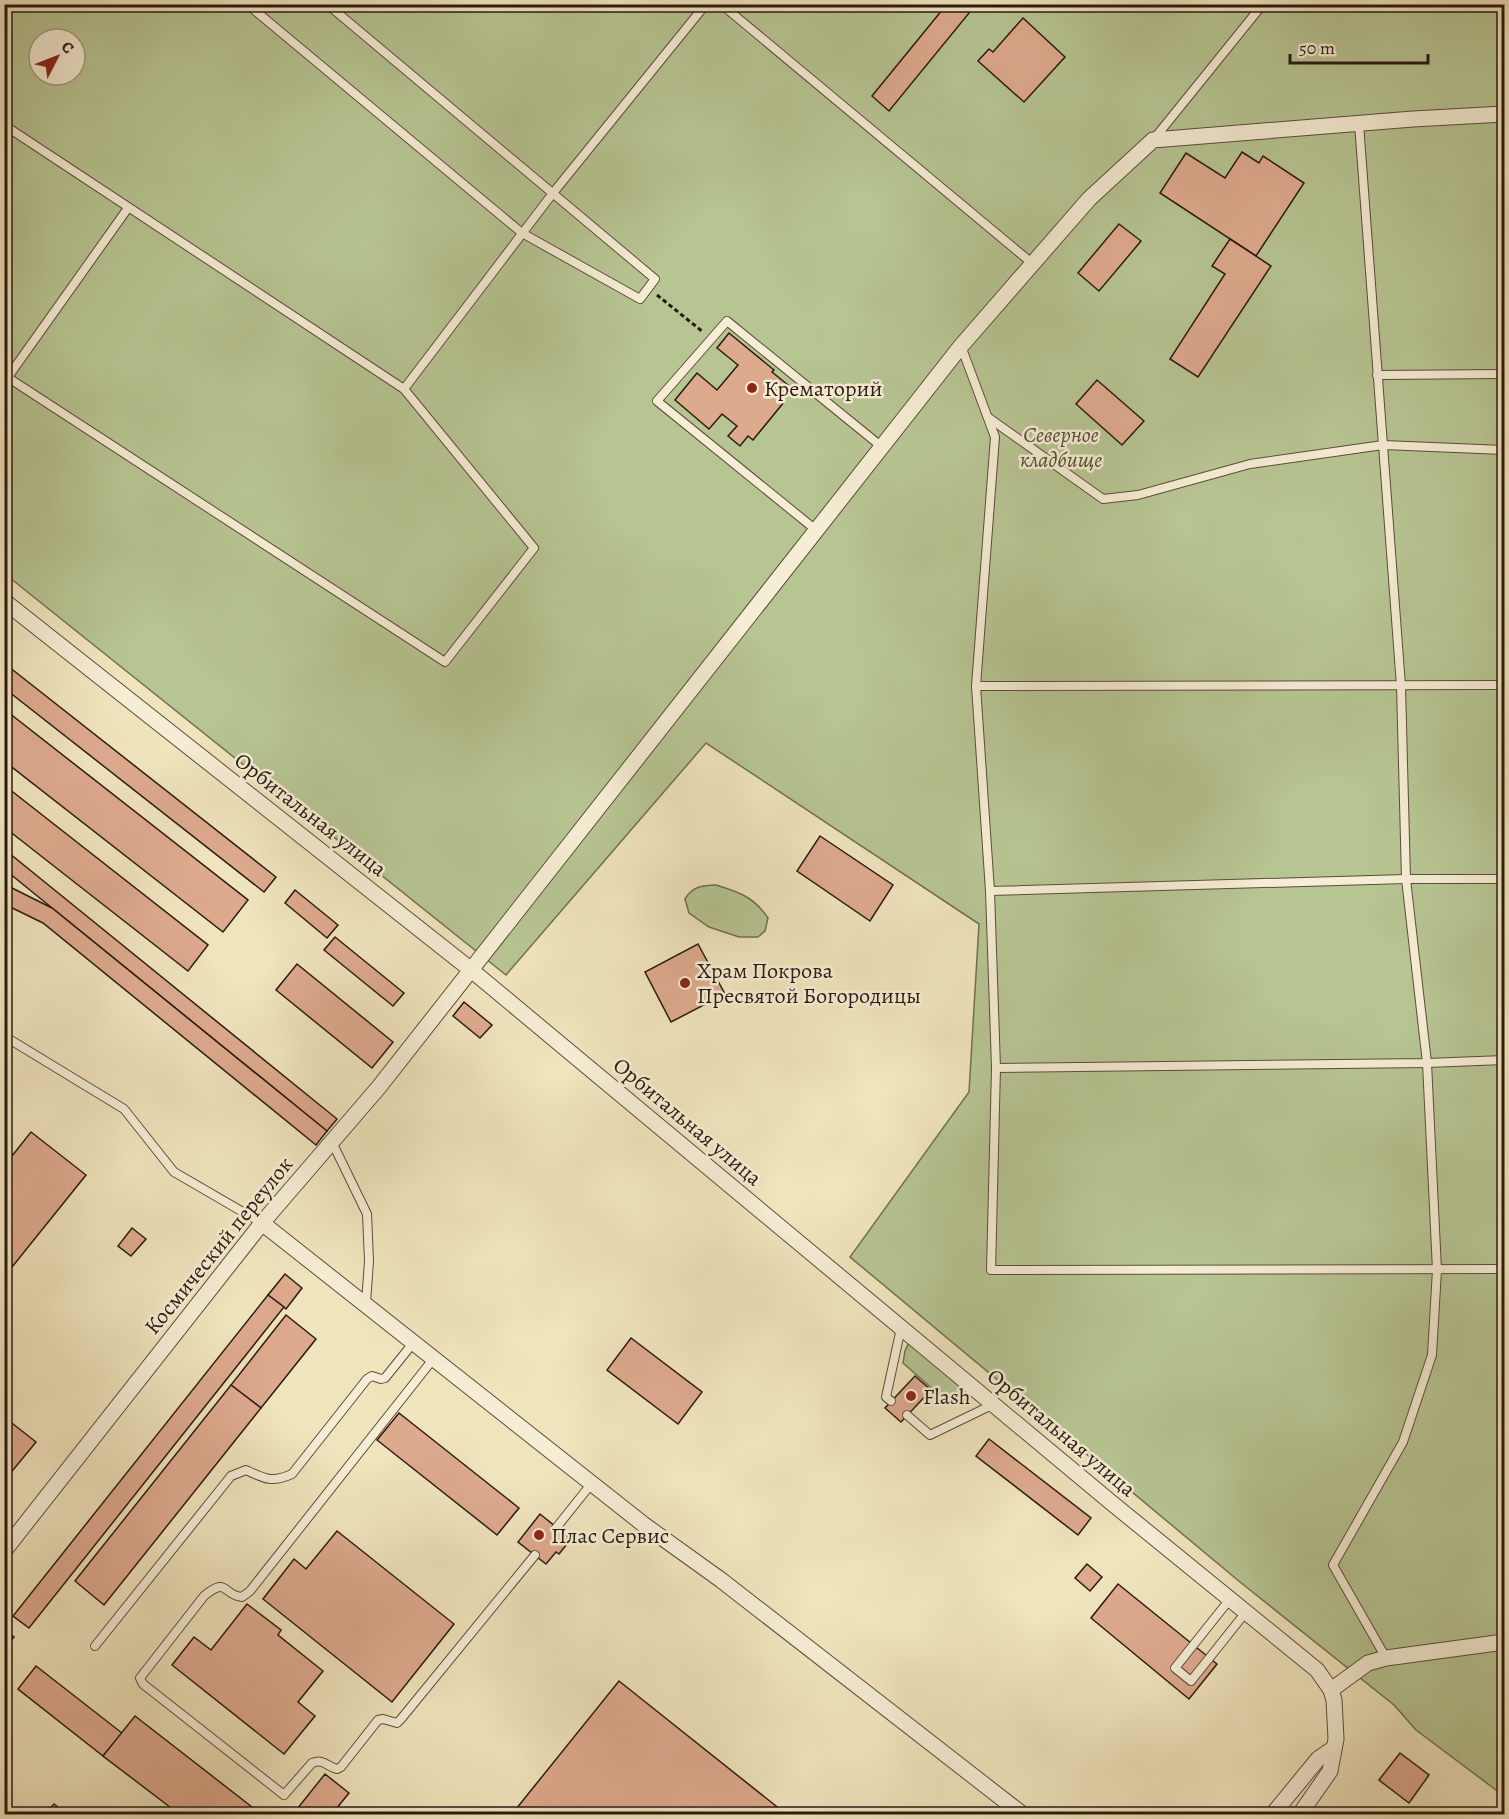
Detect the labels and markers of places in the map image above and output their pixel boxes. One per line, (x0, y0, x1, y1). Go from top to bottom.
place label: Крематорий (764, 374, 882, 404)
marker: Крематорий (745, 381, 759, 395)
place label: Храм Покрова Пресвятой Богородицы (697, 956, 921, 1011)
marker: Храм Покрова Пресвятой Богородицы (678, 976, 692, 990)
place label: Flash (923, 1382, 971, 1412)
marker: Flash (904, 1389, 918, 1403)
place label: Плас Сервис (551, 1521, 669, 1551)
marker: Плас Сервис (532, 1528, 546, 1542)

